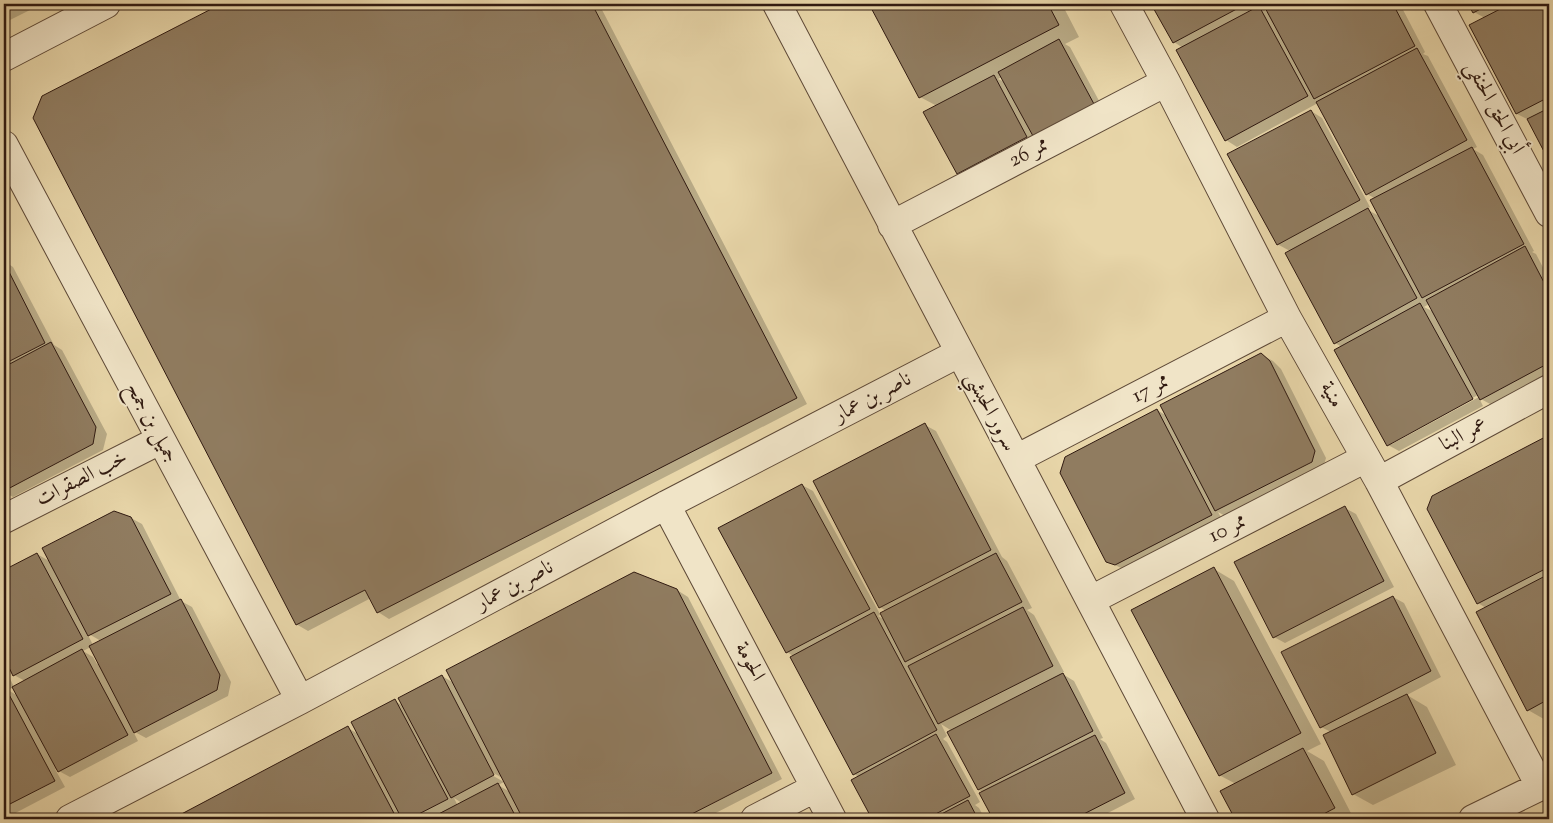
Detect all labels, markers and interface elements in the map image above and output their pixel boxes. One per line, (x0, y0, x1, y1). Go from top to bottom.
street label: أبي الحق الحنفي (1454, 55, 1533, 161)
street label: ممر 26 (1004, 130, 1054, 176)
street label: ناصر بن عمار (827, 365, 917, 432)
street label: سرور الحبشي (954, 367, 1024, 459)
street label: ممر 17 (1127, 367, 1175, 411)
street label: منية (1311, 376, 1351, 414)
street label: جميل بن جمح (115, 377, 185, 470)
street label: عمر البنا (1435, 410, 1493, 460)
street label: خب الصقرات (31, 443, 133, 515)
street label: ممر 10 (1204, 507, 1252, 551)
street label: ناصر بن عمار (469, 553, 559, 620)
street label: الحومة (726, 637, 772, 687)

